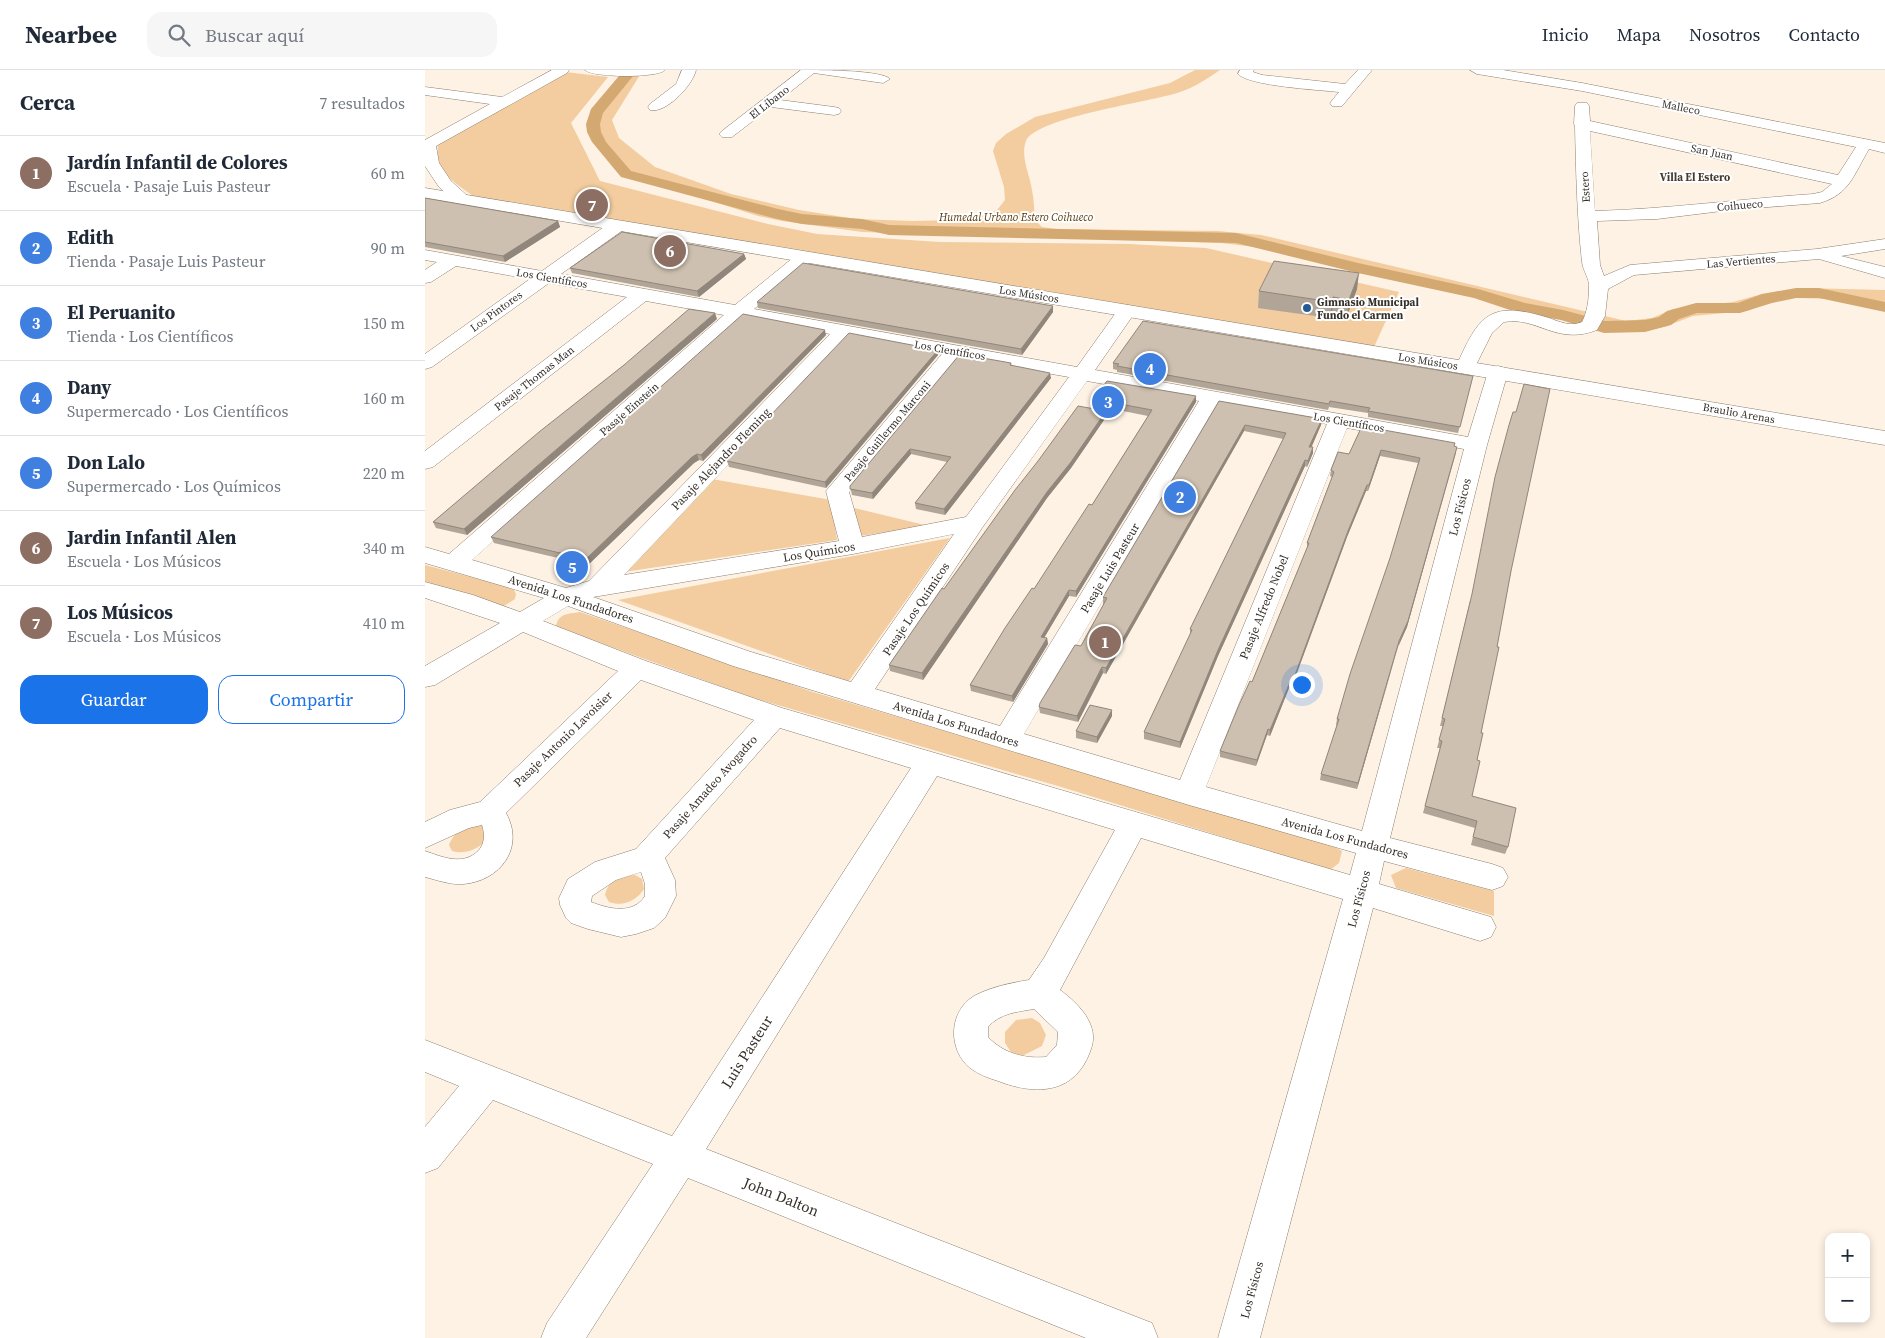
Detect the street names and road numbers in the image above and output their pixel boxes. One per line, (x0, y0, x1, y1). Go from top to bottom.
street label: El Líbano (746, 82, 792, 123)
street label: Malleco (1660, 96, 1701, 119)
street label: San Juan (1689, 141, 1735, 164)
street label: Estero (1577, 171, 1594, 203)
street label: Coihueco (1716, 196, 1764, 215)
street label: Las Vertientes (1706, 251, 1776, 272)
street label: Los Científicos (515, 265, 589, 292)
street label: Los Músicos (998, 282, 1060, 307)
street label: Los Pintores (467, 287, 526, 335)
street label: Los Científicos (913, 337, 987, 364)
street label: Pasaje Thomas Man (491, 342, 578, 414)
street label: Los Músicos (1397, 349, 1459, 374)
street label: Pasaje Guillermo Marconi (841, 378, 934, 485)
street label: Pasaje Einstein (596, 379, 662, 439)
street label: Braulio Arenas (1702, 400, 1776, 427)
street label: Pasaje Alejandro Fleming (668, 404, 774, 514)
street label: Los Científicos (1312, 409, 1386, 436)
street label: Los Físicos (1445, 477, 1475, 537)
street label: Pasaje Luis Pasteur (1077, 520, 1143, 616)
street label: Los Químicos (782, 538, 856, 566)
street label: Pasaje Alfredo Nobel (1236, 552, 1292, 662)
street label: Pasaje Los Químicos (879, 559, 953, 659)
street label: Avenida Los Fundadores (506, 571, 636, 627)
street label: Pasaje Antonio Lavoisier (510, 688, 616, 790)
street label: Avenida Los Fundadores (891, 697, 1021, 751)
street label: Pasaje Amadeo Avogadro (659, 732, 761, 842)
street label: Avenida Los Fundadores (1280, 813, 1410, 863)
street label: Los Físicos (1344, 869, 1374, 929)
street label: Luis Pasteur (716, 1011, 778, 1092)
street label: John Dalton (739, 1171, 822, 1221)
street label: Los Físicos (1237, 1260, 1267, 1320)

